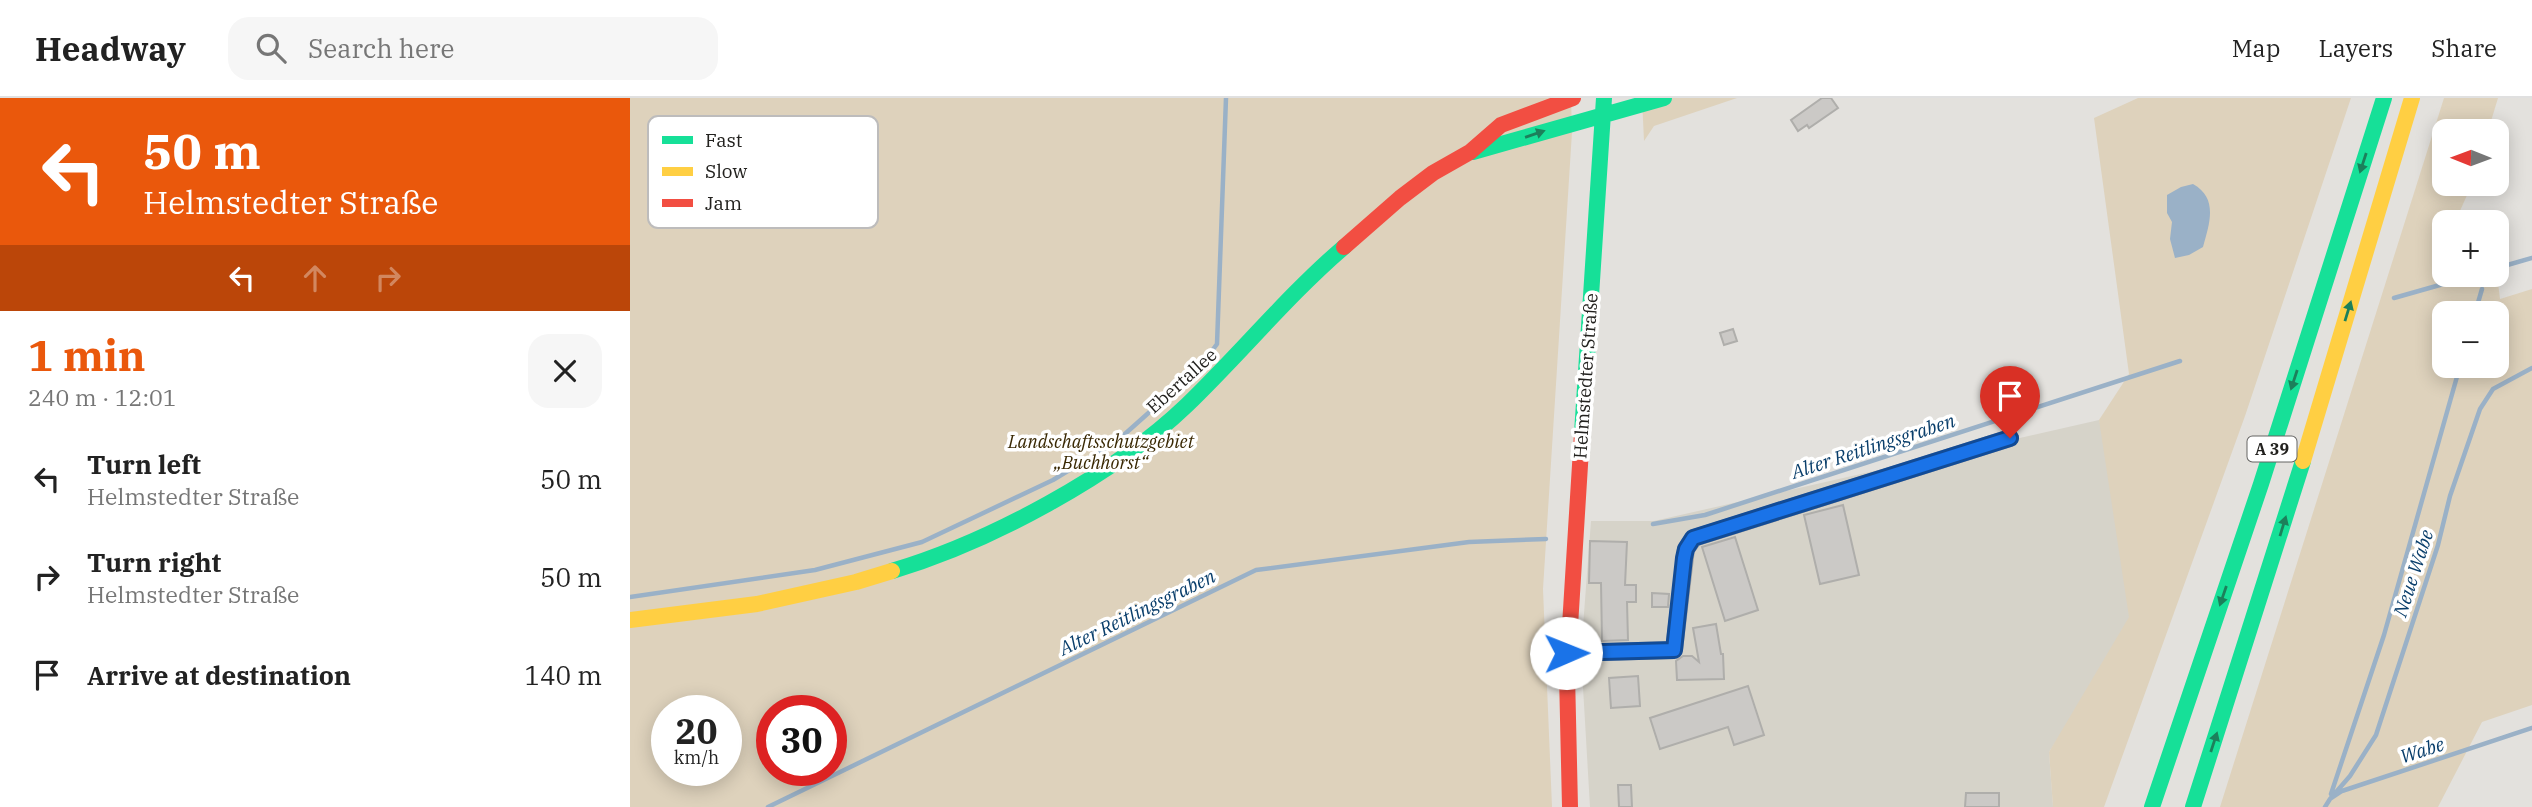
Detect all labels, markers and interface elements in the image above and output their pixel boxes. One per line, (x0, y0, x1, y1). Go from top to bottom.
search box (228, 17, 718, 80)
text: Headway (35, 27, 186, 70)
icon: search (252, 29, 290, 67)
text: Search here (308, 31, 454, 65)
text: Map (2232, 32, 2280, 64)
text: Layers (2318, 32, 2393, 64)
text: Share (2431, 32, 2497, 64)
legend (648, 116, 878, 228)
text: 50 m (143, 119, 261, 182)
north arrow (2432, 119, 2510, 196)
map controls (2432, 119, 2509, 378)
icon: left (28, 126, 119, 217)
text: Fast (705, 128, 743, 152)
one-way arrow (1525, 128, 1546, 139)
one-way arrow (2358, 153, 2368, 174)
text: Slow (705, 159, 747, 183)
text: Helmstedter Straße (143, 181, 439, 223)
text: Jam (705, 191, 742, 215)
button: + (2432, 210, 2509, 287)
icon: left (223, 259, 261, 297)
icon: ahead (296, 259, 334, 297)
icon: right (369, 259, 407, 297)
street label: Helmstedter Straße (1568, 292, 1603, 460)
one-way arrow (2344, 300, 2354, 321)
button: − (2432, 301, 2509, 378)
text: 1 min (28, 328, 146, 383)
button: close (528, 334, 602, 408)
street label: Ebertallee (1142, 343, 1222, 418)
pin (1980, 366, 2040, 438)
one-way arrow (2289, 370, 2299, 391)
icon: arrive (1991, 377, 2029, 415)
text: 240 m · 12:01 (28, 382, 177, 412)
water label: Alter Reitlingsgraben (1786, 408, 1958, 484)
park label: Landschaftsschutzgebiet „Buchhorst“ (1007, 430, 1195, 474)
road number: A 39 (2248, 436, 2296, 462)
text: Turn left (87, 447, 201, 481)
icon: left (28, 460, 66, 498)
text: 50 m (540, 462, 602, 496)
text: Helmstedter Straße (87, 481, 299, 511)
one-way arrow (2279, 515, 2289, 536)
water label: Neue Wabe (2387, 526, 2438, 620)
text: Turn right (87, 545, 221, 579)
icon: right (28, 558, 66, 596)
text: 50 m (540, 560, 602, 594)
water label: Alter Reitlingsgraben (1053, 564, 1219, 661)
text: Helmstedter Straße (87, 579, 299, 609)
one-way arrow (2217, 586, 2228, 607)
position arrow (1529, 616, 1603, 690)
icon: arrive (28, 656, 66, 694)
text: Arrive at destination (87, 658, 351, 692)
text: 140 m (524, 658, 602, 692)
speed limit sign: 30 (756, 695, 847, 786)
text: 20 (675, 708, 718, 754)
water label: Wabe (2397, 731, 2448, 768)
one-way arrow (2209, 732, 2220, 753)
text: km/h (674, 746, 719, 769)

